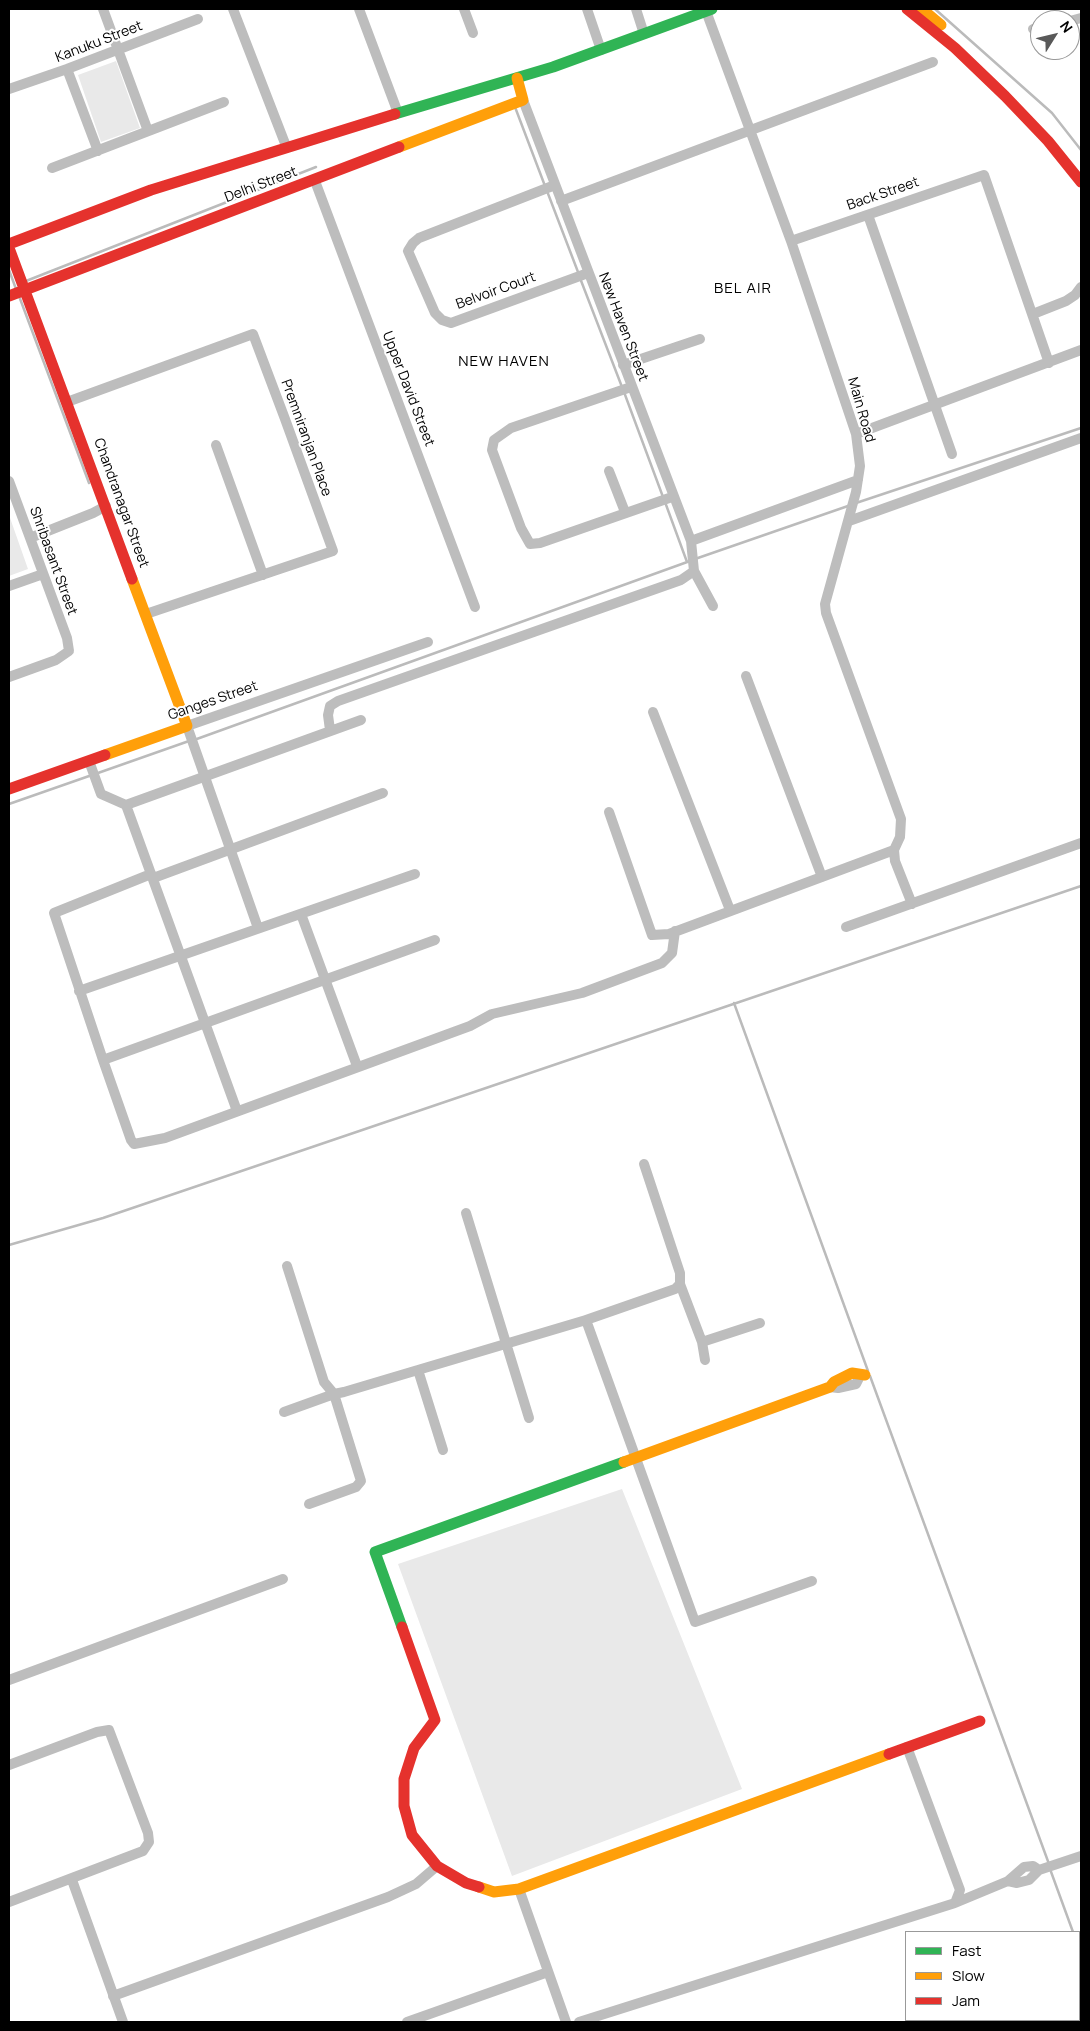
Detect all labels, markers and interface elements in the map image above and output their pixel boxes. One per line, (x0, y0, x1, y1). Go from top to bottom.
north arrow (1030, 10, 1080, 60)
text: N (1056, 17, 1077, 36)
street label: Kanuku Street (53, 18, 145, 66)
street label: Delhi Street (222, 163, 300, 207)
street label: Back Street (845, 174, 921, 214)
street label: Belvoir Court (454, 269, 538, 313)
street label: New Haven Street (595, 270, 651, 384)
district label: BEL AIR (713, 280, 773, 298)
street label: Upper David Street (378, 329, 438, 449)
district label: NEW HAVEN (457, 353, 551, 371)
street label: Main Road (844, 375, 878, 445)
street label: Premniranjan Place (277, 377, 335, 499)
street label: Chandranagar Street (90, 436, 152, 570)
street label: Shribasant Street (26, 504, 80, 618)
street label: Ganges Street (166, 678, 260, 724)
legend (905, 1931, 1080, 2021)
text: Fast (952, 1940, 981, 1961)
text: Slow (952, 1965, 985, 1986)
text: Jam (952, 1990, 980, 2011)

